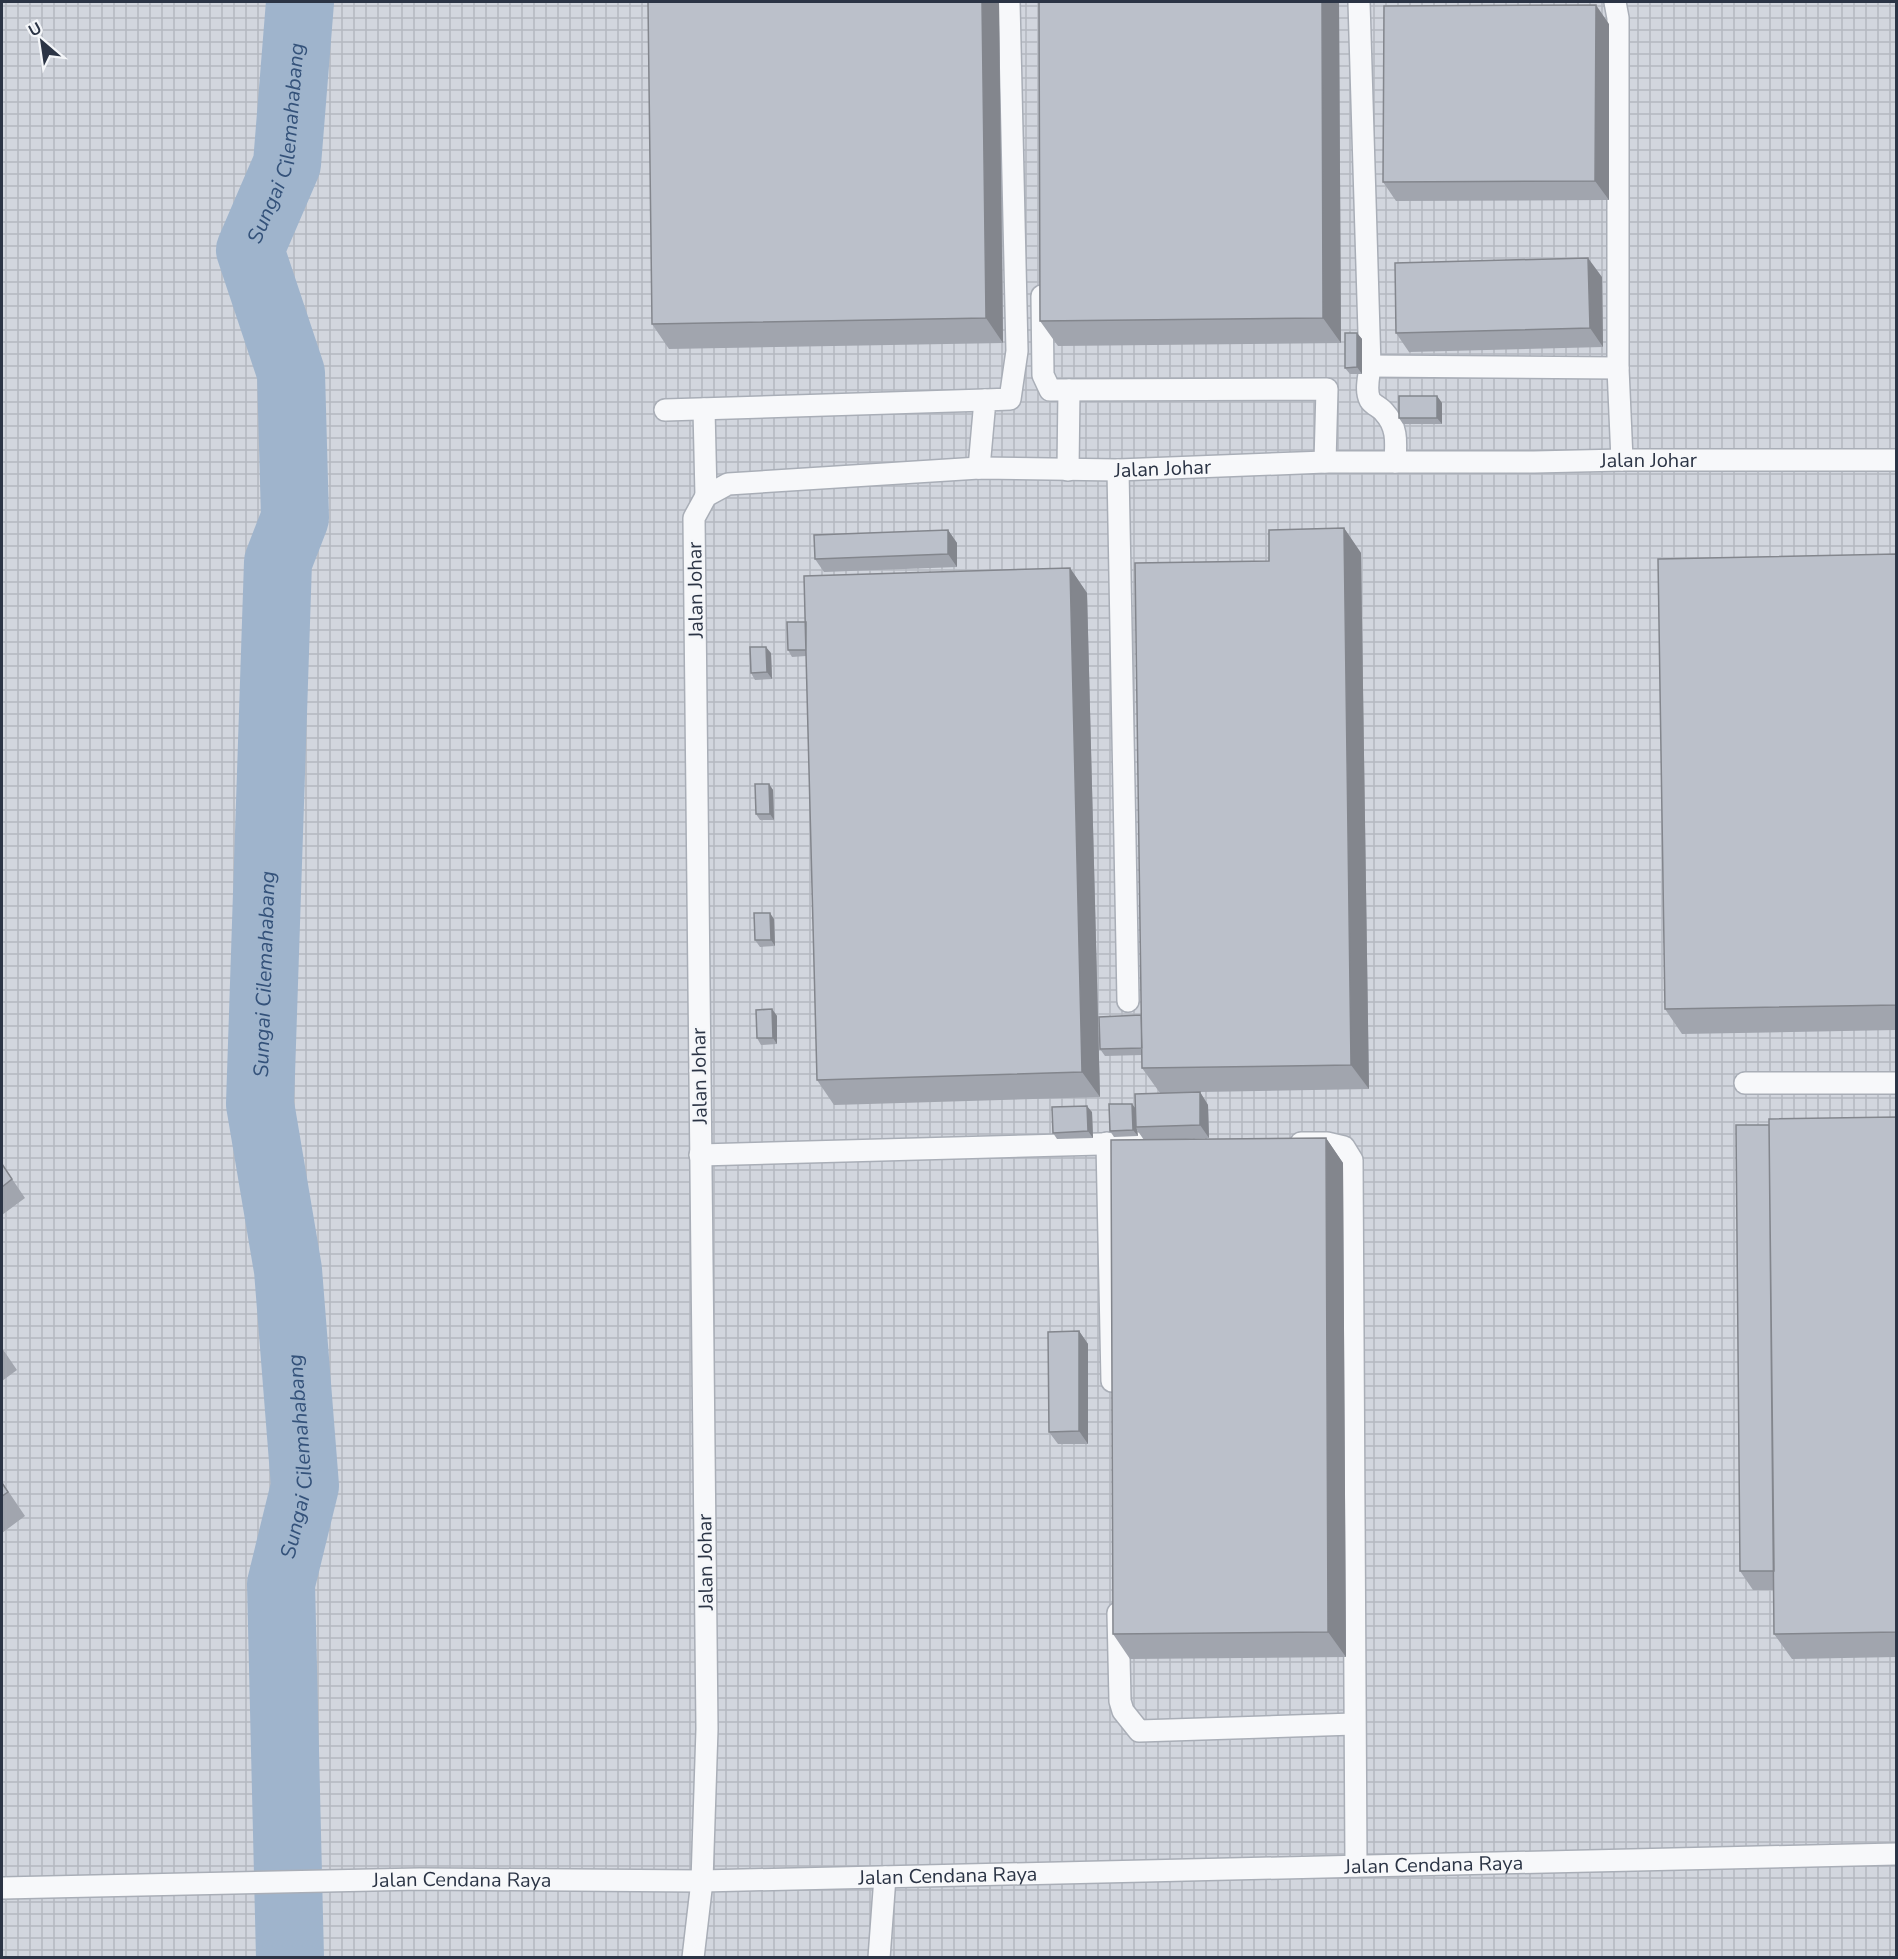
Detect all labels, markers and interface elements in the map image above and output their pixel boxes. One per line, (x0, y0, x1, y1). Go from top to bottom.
north arrow (12, 12, 72, 72)
text: U (25, 17, 46, 42)
water label: Sungai Cilemahabang (241, 42, 311, 248)
street label: Jalan Johar (1599, 447, 1697, 475)
street label: Jalan Johar (1113, 453, 1212, 484)
street label: Jalan Johar (681, 541, 710, 640)
water label: Sungai Cilemahabang (247, 870, 282, 1078)
street label: Jalan Johar (685, 1027, 714, 1126)
water label: Sungai Cilemahabang (274, 1353, 319, 1561)
street label: Jalan Johar (691, 1513, 720, 1612)
street label: Jalan Cendana Raya (1343, 1849, 1523, 1880)
street label: Jalan Cendana Raya (857, 1860, 1038, 1891)
street label: Jalan Cendana Raya (371, 1866, 551, 1894)

